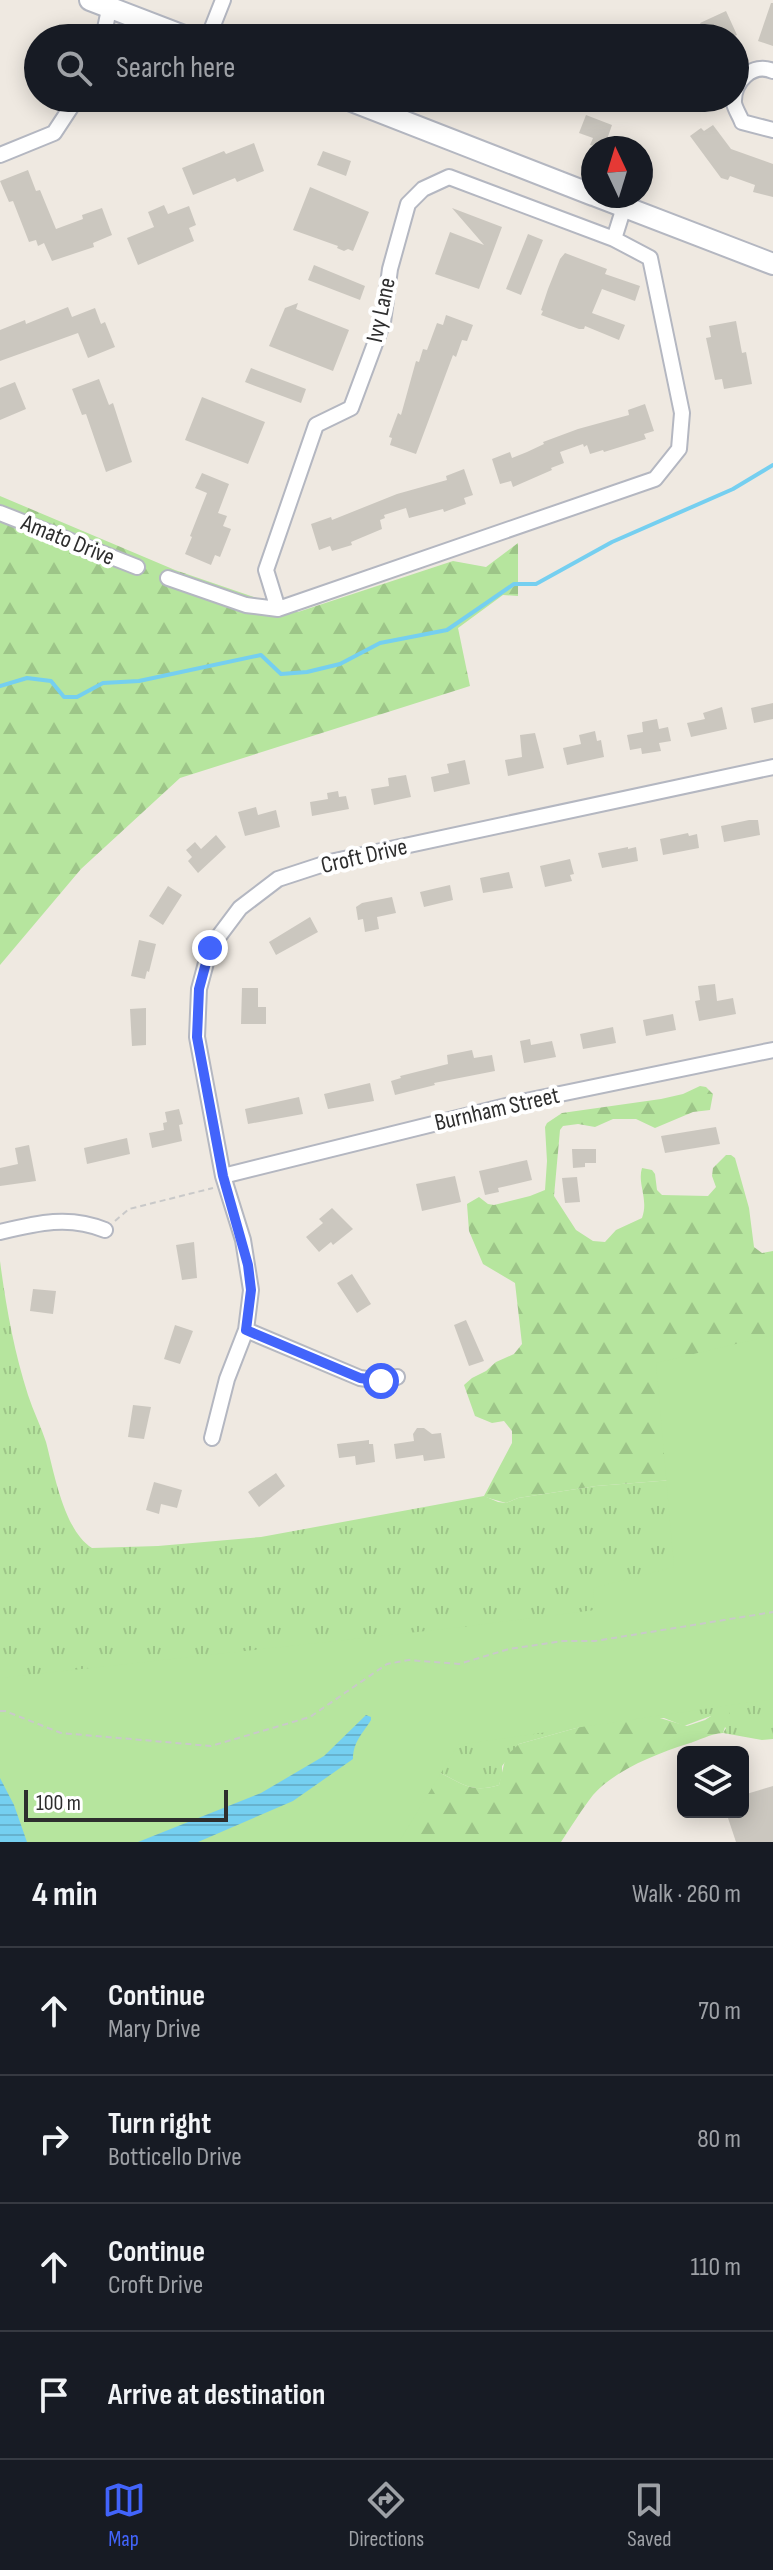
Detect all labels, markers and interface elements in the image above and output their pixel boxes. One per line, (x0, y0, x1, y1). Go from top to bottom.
search box (24, 24, 749, 112)
icon: search (52, 46, 96, 90)
text: Search here (116, 50, 235, 86)
north arrow (581, 136, 653, 208)
street label: Ivy Lane (360, 275, 402, 345)
street label: Amato Drive (16, 508, 119, 572)
street label: Croft Drive (318, 832, 410, 880)
route end (192, 930, 228, 966)
street label: Burnham Street (432, 1081, 562, 1137)
route start (363, 1363, 399, 1399)
map controls (677, 1746, 749, 1818)
button: layers (677, 1746, 749, 1818)
scale bar (24, 1786, 228, 1822)
text: 100 m (36, 1790, 81, 1817)
text: 4 min (32, 1874, 98, 1915)
text: Walk · 260 m (632, 1879, 741, 1910)
text: Continue (108, 1978, 205, 2014)
icon: ahead (32, 1989, 76, 2033)
text: 70 m (698, 1996, 741, 2027)
text: Mary Drive (108, 2014, 201, 2045)
text: Turn right (108, 2106, 211, 2142)
icon: right (32, 2117, 76, 2161)
text: 80 m (697, 2124, 741, 2155)
text: Botticello Drive (108, 2142, 242, 2173)
text: Continue (108, 2234, 205, 2270)
icon: ahead (32, 2245, 76, 2289)
text: 110 m (690, 2252, 741, 2283)
text: Croft Drive (108, 2270, 203, 2301)
icon: arrive (32, 2373, 76, 2417)
text: Arrive at destination (108, 2377, 325, 2413)
tab: Map (102, 2478, 146, 2553)
tab: Directions (349, 2478, 424, 2553)
tab: Saved (627, 2478, 671, 2553)

